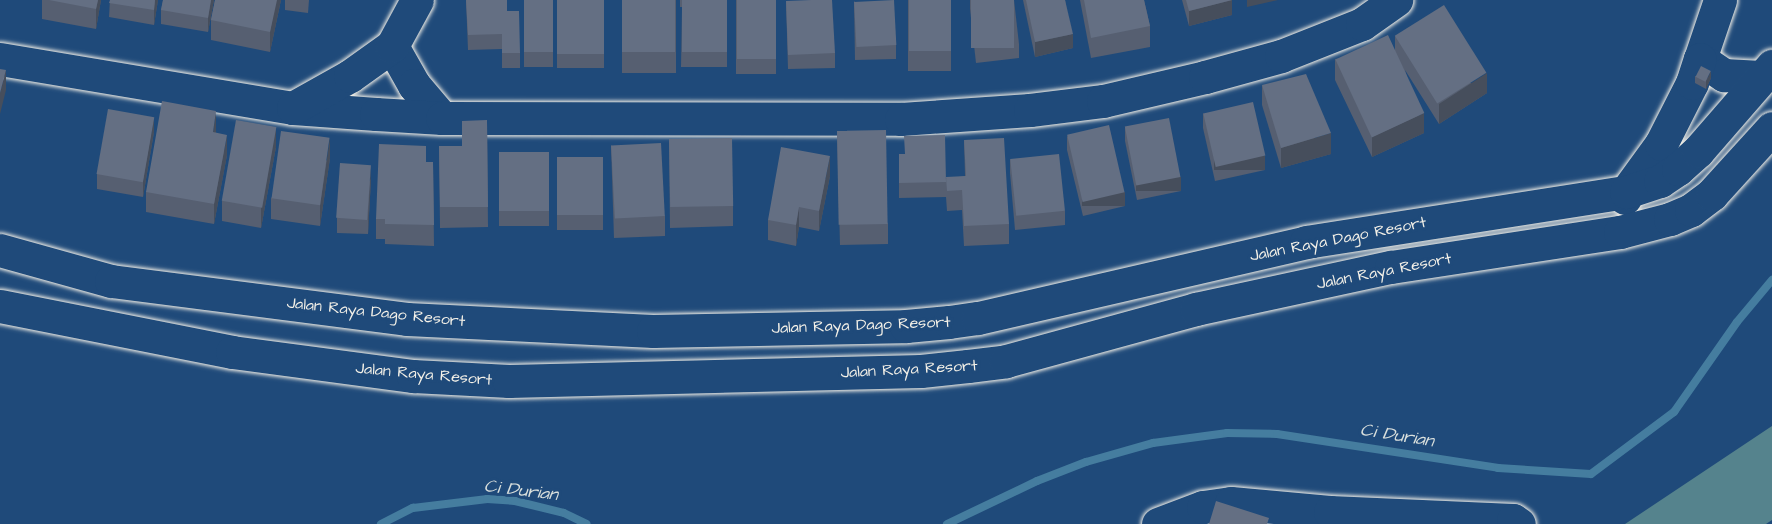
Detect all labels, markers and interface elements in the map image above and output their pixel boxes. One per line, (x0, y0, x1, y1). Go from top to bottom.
street label: Jalan Raya Dago Resort (1248, 212, 1428, 266)
street label: Jalan Raya Resort (1315, 249, 1453, 293)
street label: Jalan Raya Dago Resort (286, 293, 466, 331)
street label: Jalan Raya Dago Resort (771, 312, 951, 338)
street label: Jalan Raya Resort (840, 356, 978, 382)
street label: Jalan Raya Resort (355, 358, 493, 390)
water label: Ci Durian (1359, 420, 1435, 452)
water label: Ci Durian (483, 476, 559, 506)

